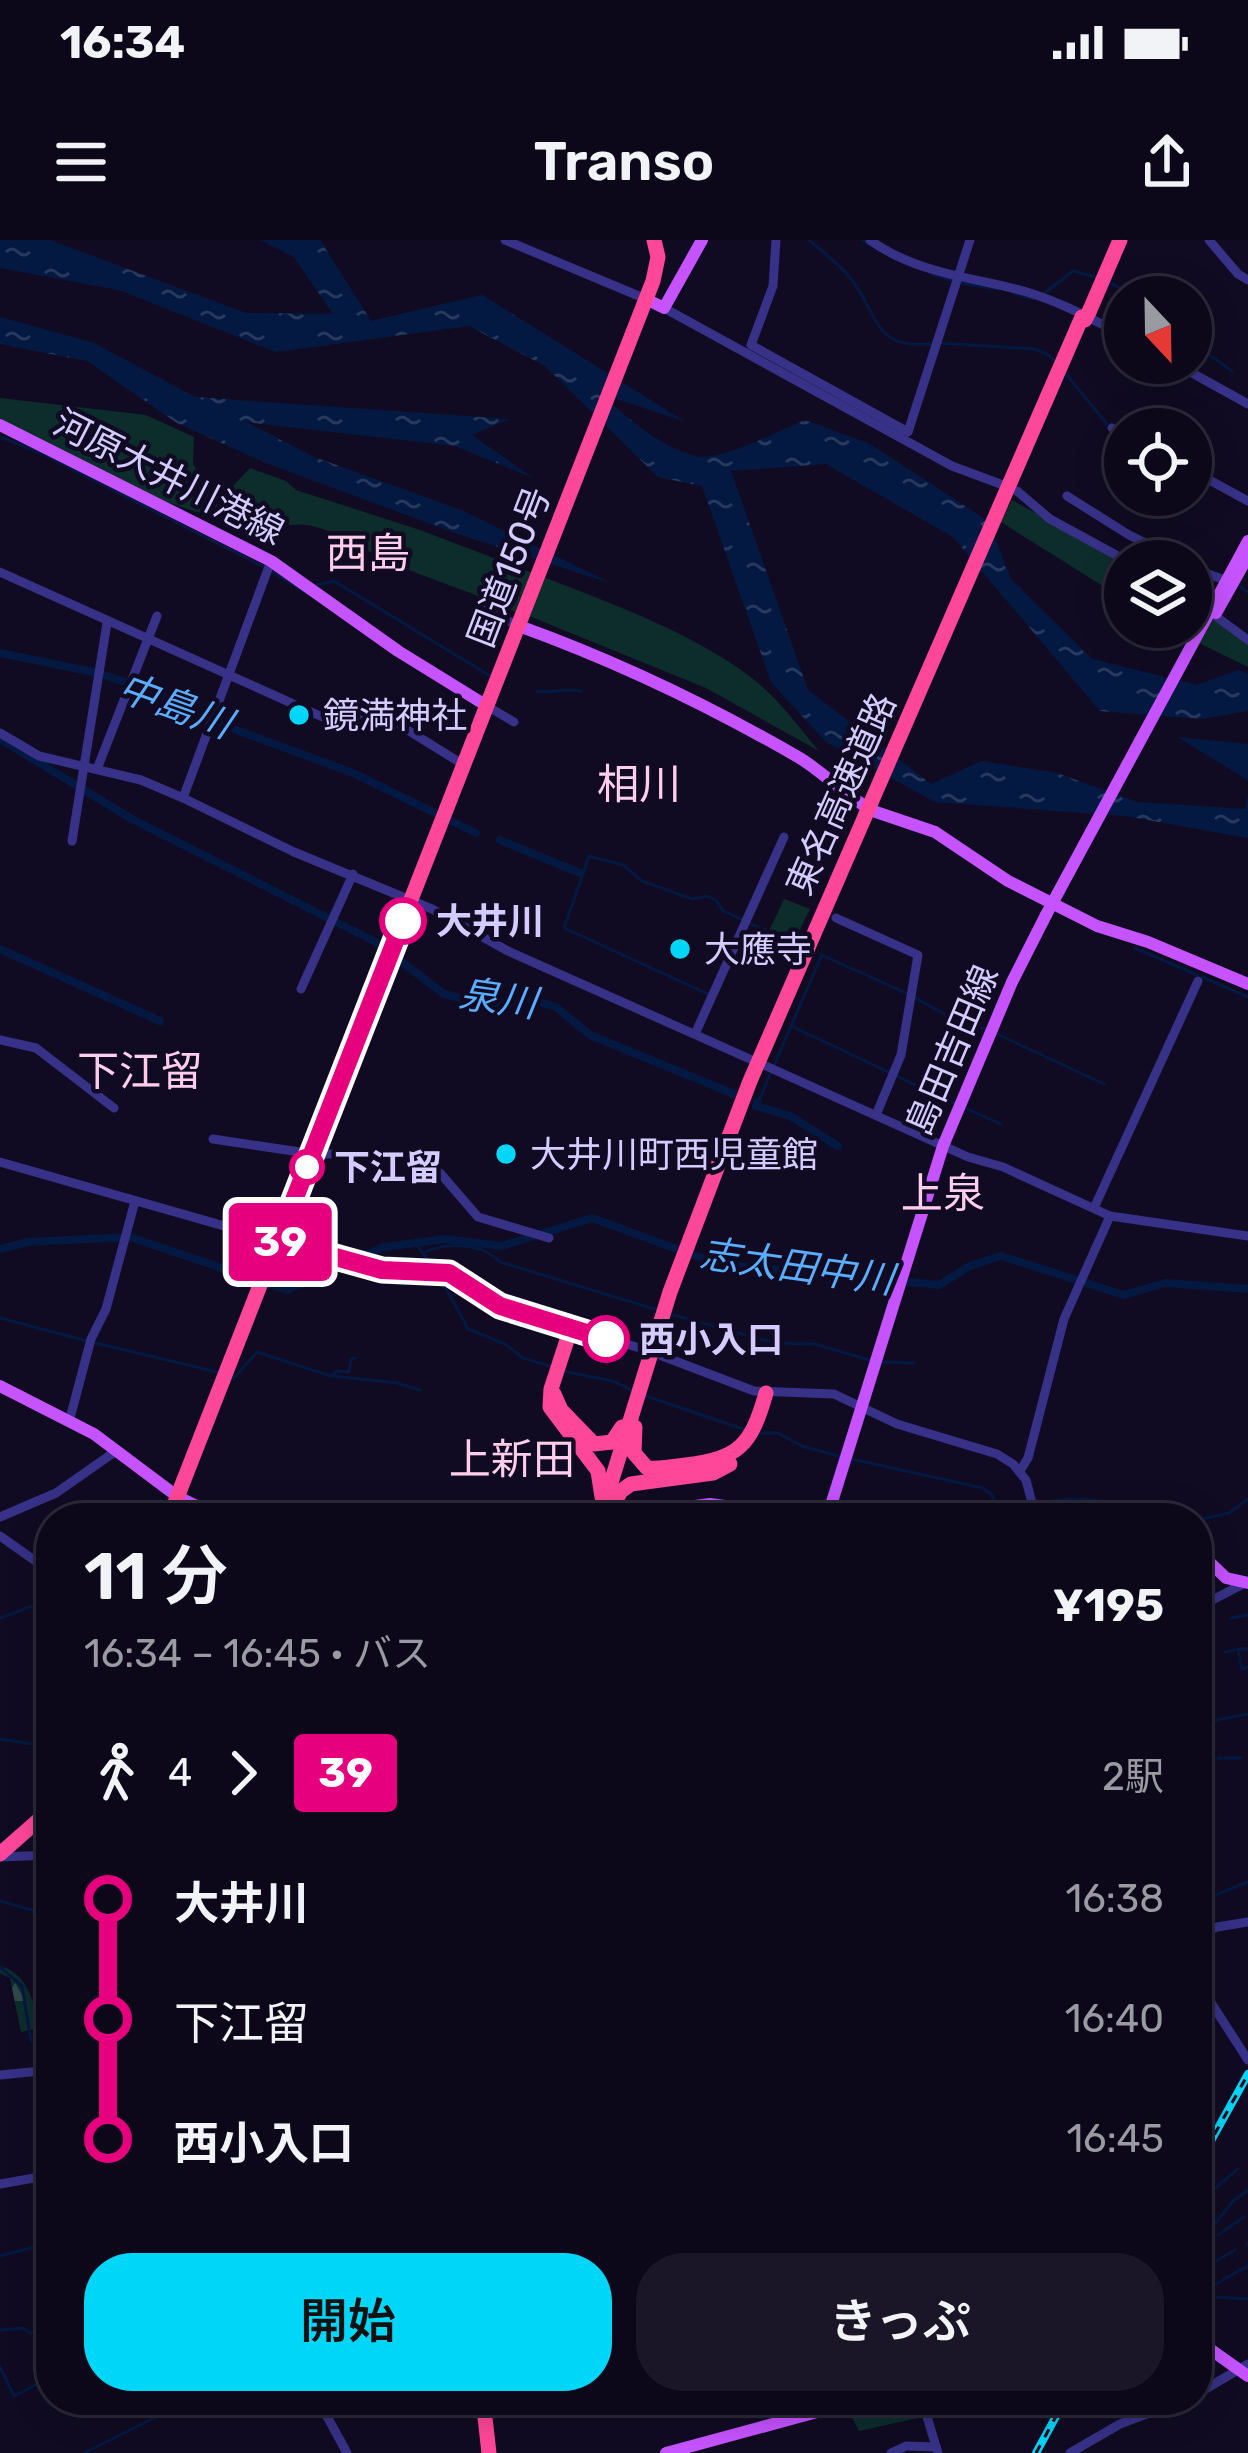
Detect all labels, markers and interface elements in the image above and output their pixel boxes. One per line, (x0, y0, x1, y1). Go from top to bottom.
text: 16:34 (60, 16, 185, 69)
icon: menu (48, 129, 114, 195)
icon: share (1134, 129, 1200, 195)
text: Transo (534, 130, 714, 194)
north arrow (1104, 276, 1212, 384)
map controls (1104, 276, 1212, 648)
street label: 河原大井川港線 (47, 401, 291, 553)
button: locate (1104, 408, 1212, 516)
street label: 国道150号 (459, 481, 559, 653)
district label: 西島 (326, 529, 410, 579)
button: layers (1104, 540, 1212, 648)
water label: 中島川 (112, 664, 242, 749)
street label: 東名高速道路 (777, 687, 905, 901)
place label: 鏡満神社 (323, 694, 467, 737)
marker: 鏡満神社 (286, 702, 312, 728)
district label: 相川 (597, 760, 681, 810)
marker: 大井川 (381, 899, 425, 943)
place label: 大井川 (436, 900, 544, 943)
place label: 大應寺 (704, 928, 812, 971)
marker: 大應寺 (667, 936, 693, 962)
street label: 島田吉田線 (897, 959, 1007, 1141)
water label: 泉川 (456, 971, 544, 1028)
district label: 下江留 (77, 1047, 203, 1097)
place label: 大井川町西児童館 (530, 1133, 818, 1176)
marker: 大井川町西児童館 (493, 1141, 519, 1167)
place label: 下江留 (334, 1146, 442, 1189)
marker: 下江留 (291, 1151, 323, 1183)
district label: 上泉 (901, 1169, 985, 1219)
line badge: 39 (226, 1203, 334, 1281)
text: 39 (253, 1217, 307, 1267)
water label: 志太田中川 (697, 1231, 901, 1304)
marker: 西小入口 (584, 1317, 628, 1361)
place label: 西小入口 (639, 1318, 783, 1361)
district label: 上新田 (449, 1435, 575, 1485)
text: 11 分 (84, 1537, 228, 1616)
text: ¥195 (1053, 1579, 1164, 1632)
text: 16:34 – 16:45 · バス (84, 1631, 431, 1677)
icon: walk (84, 1740, 150, 1806)
icon: forward (210, 1740, 276, 1806)
text: 39 (318, 1748, 373, 1798)
text: 4 (168, 1750, 192, 1796)
text: 2駅 (1102, 1754, 1164, 1800)
text: 16:38 (1066, 1876, 1164, 1922)
text: 大井川 (174, 1877, 309, 1930)
text: 16:40 (1065, 1996, 1164, 2042)
text: 下江留 (174, 1997, 309, 2050)
text: 16:45 (1066, 2116, 1164, 2162)
text: 西小入口 (174, 2117, 354, 2170)
button: 開始 (84, 2253, 612, 2391)
button: きっぷ (636, 2253, 1164, 2391)

